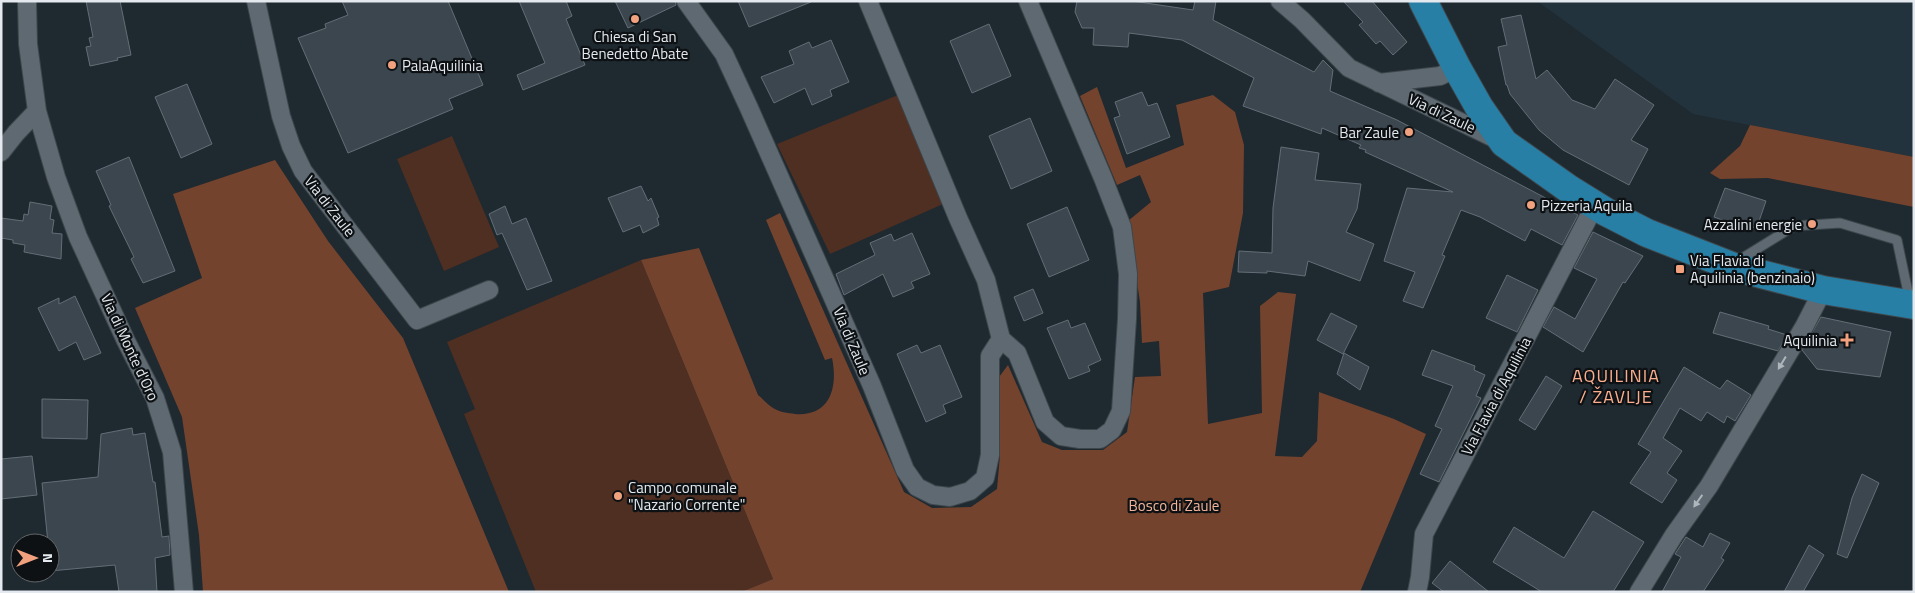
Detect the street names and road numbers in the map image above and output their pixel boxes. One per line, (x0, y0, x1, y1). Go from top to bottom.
street label: Via di Zaule (1405, 87, 1479, 139)
street label: Via di Zaule (299, 171, 361, 241)
street label: Via di Monte d'Oro (95, 290, 165, 404)
street label: Via di Zaule (827, 303, 877, 379)
street label: Via Flavia di Aquilinia (1455, 332, 1537, 459)

